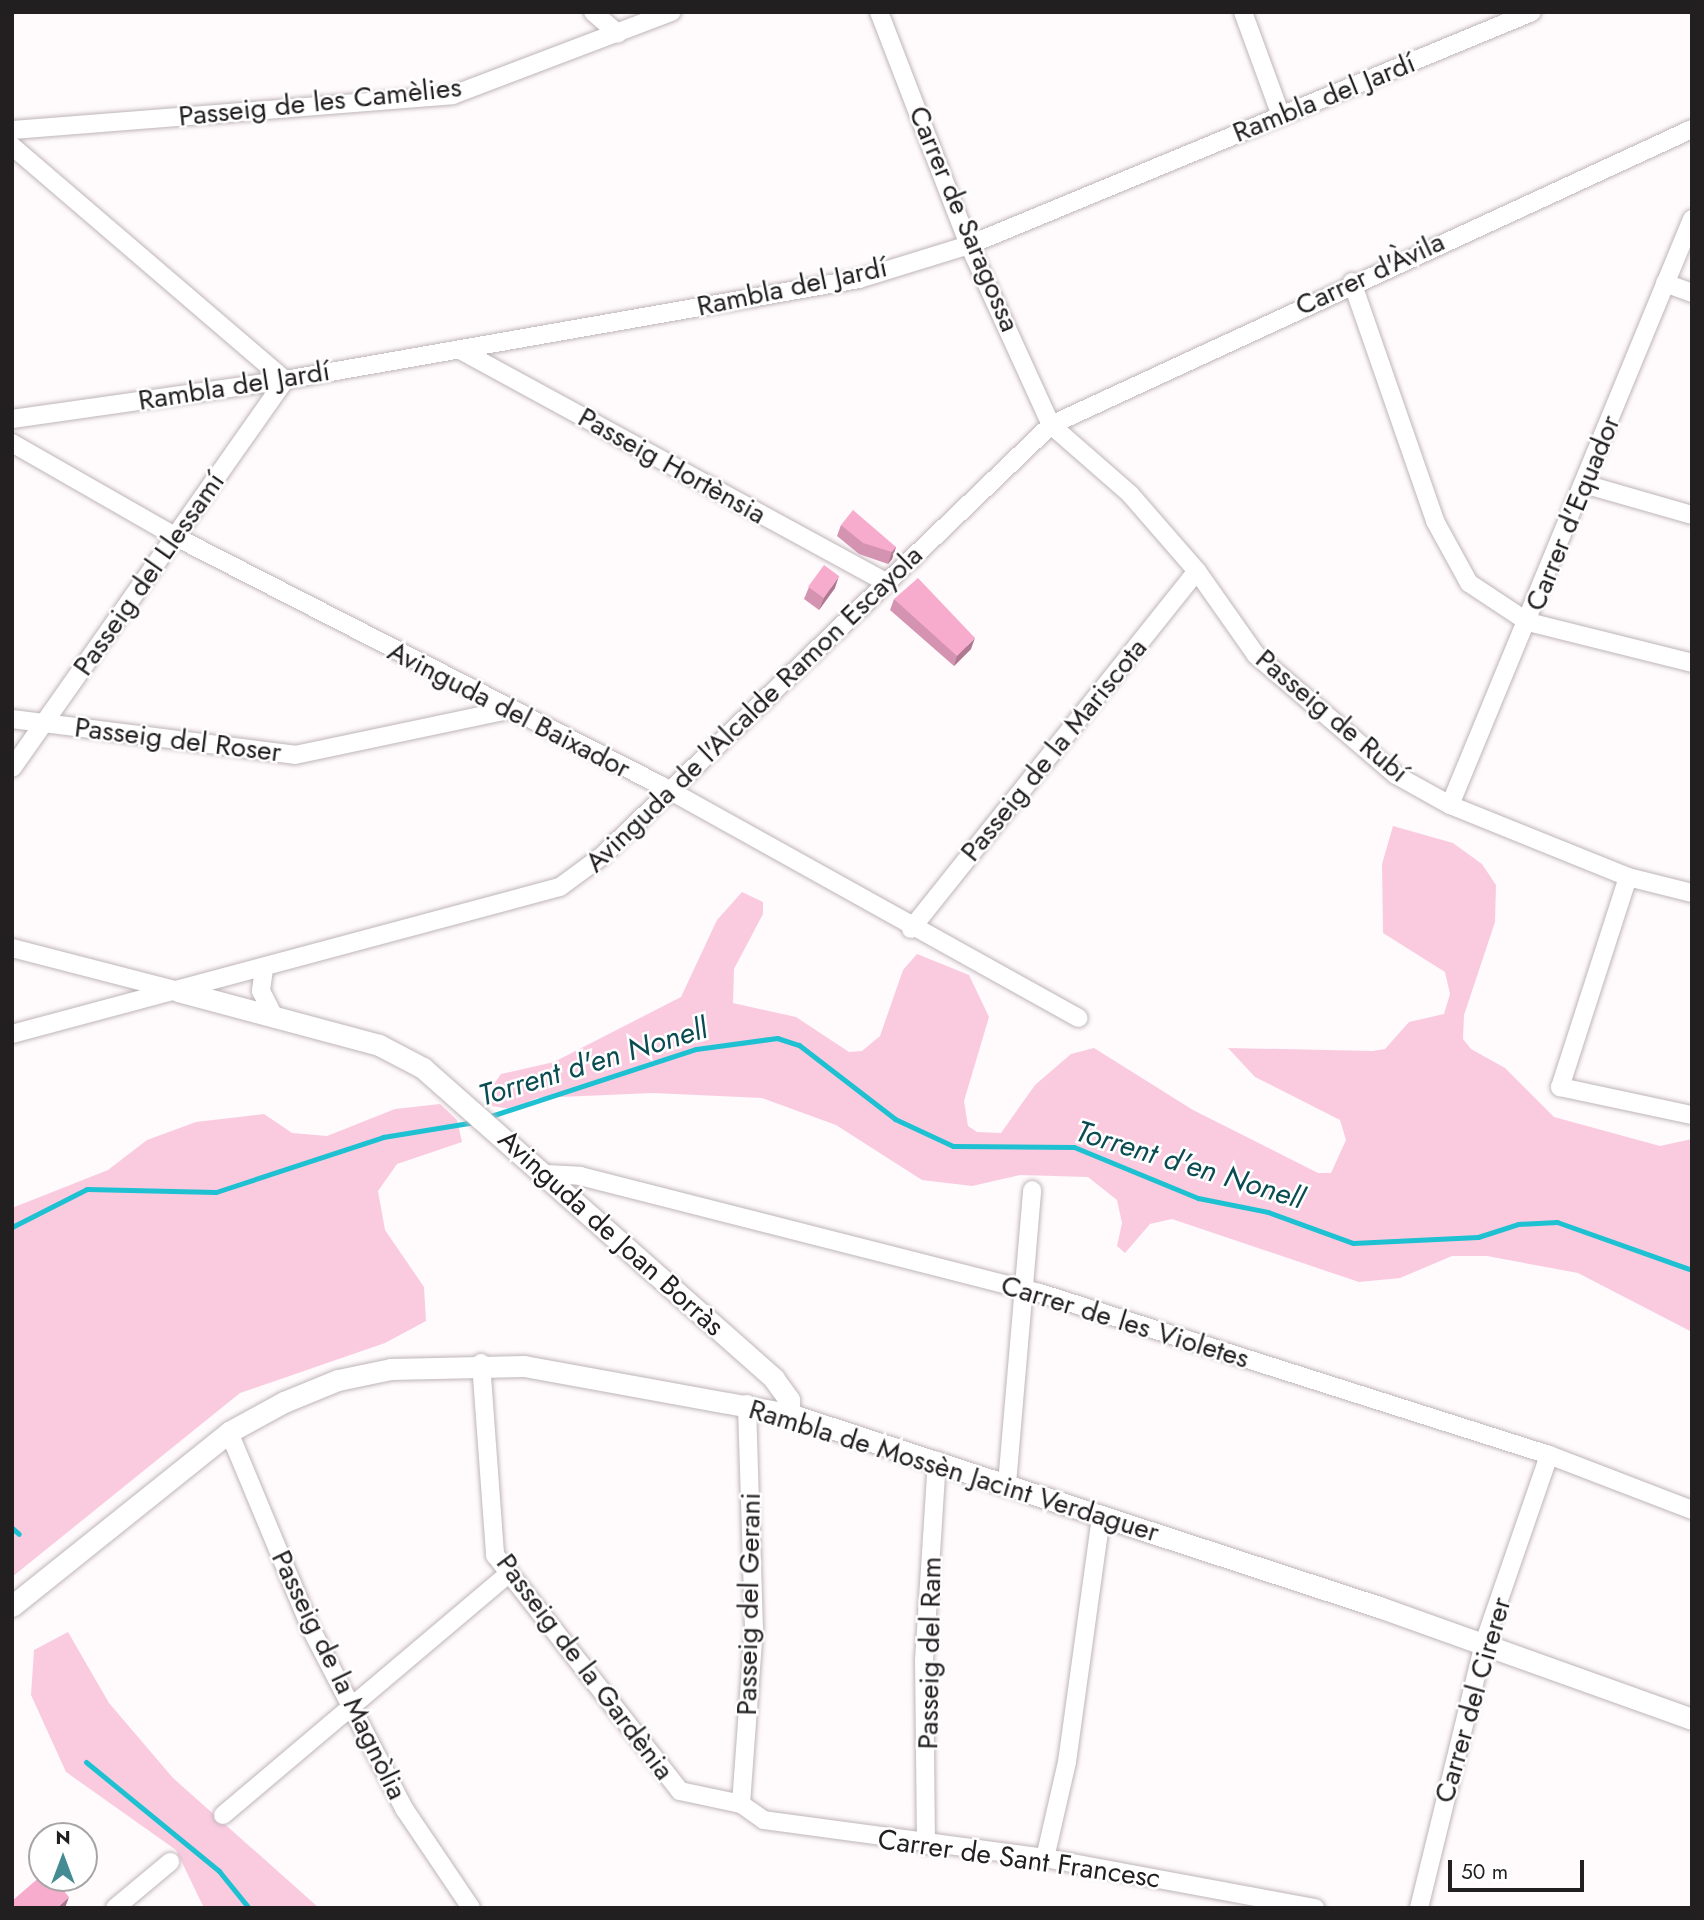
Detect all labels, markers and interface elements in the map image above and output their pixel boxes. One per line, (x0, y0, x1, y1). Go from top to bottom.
street label: Rambla del Jardí (1228, 46, 1420, 150)
street label: Passeig de les Camèlies (177, 70, 463, 134)
street label: Carrer de Saragossa (901, 101, 1027, 337)
street label: Carrer d'Àvila (1290, 225, 1450, 323)
street label: Rambla del Jardí (694, 250, 890, 324)
street label: Rambla del Jardí (136, 354, 332, 418)
street label: Passeig Hortènsia (572, 401, 772, 531)
street label: Carrer d'Equador (1518, 410, 1628, 616)
street label: Passeig del Llessamí (66, 466, 232, 682)
street label: Avinguda de l'Alcalde Ramon Escayola (578, 539, 930, 879)
street label: Passeig de la Mariscota (954, 632, 1154, 868)
street label: Avinguda del Baixador (382, 634, 636, 786)
street label: Passeig de Rubí (1249, 642, 1415, 790)
street label: Passeig del Roser (73, 711, 283, 769)
water label: Torrent d'en Nonell (474, 1010, 712, 1114)
water label: Torrent d'en Nonell (1071, 1113, 1309, 1217)
street label: Avinguda de Joan Borràs (491, 1123, 731, 1343)
street label: Carrer de les Violetes (997, 1268, 1253, 1376)
street label: Rambla de Mossèn Jacint Verdaguer (745, 1392, 1163, 1550)
street label: Passeig del Gerani (730, 1492, 768, 1716)
street label: Passeig de la Magnòlia (264, 1545, 414, 1805)
street label: Passeig de la Gardènia (489, 1547, 681, 1787)
street label: Passeig del Ram (912, 1556, 948, 1750)
street label: Carrer del Cirerer (1428, 1593, 1518, 1807)
north arrow (28, 1822, 98, 1892)
street label: Carrer de Sant Francesc (876, 1823, 1162, 1895)
text: N (55, 1824, 71, 1851)
scale bar (1452, 1846, 1588, 1890)
text: 50 m (1461, 1857, 1508, 1887)

